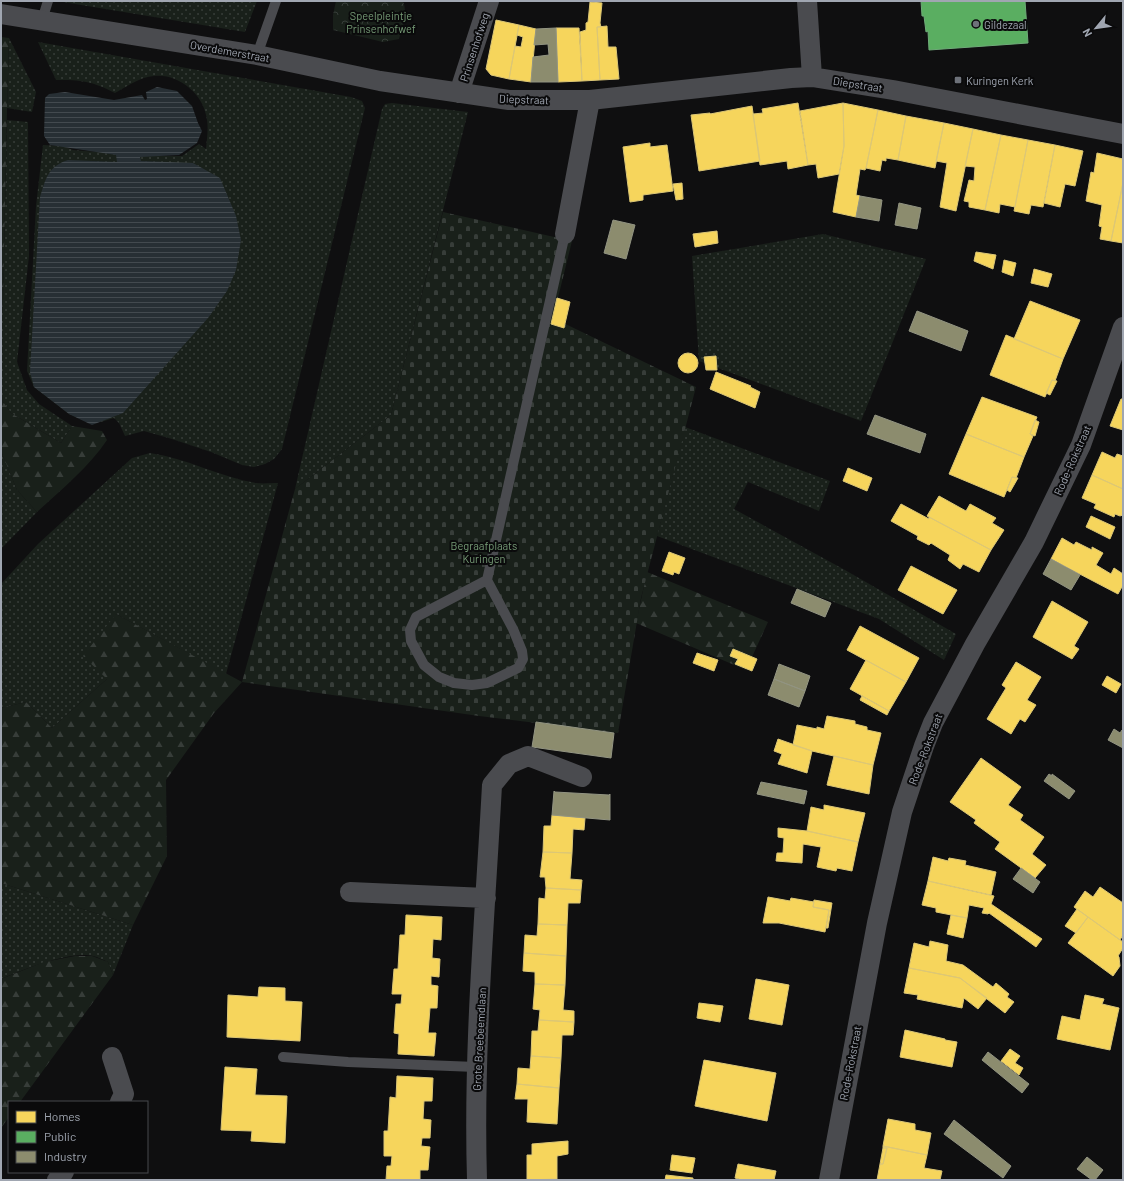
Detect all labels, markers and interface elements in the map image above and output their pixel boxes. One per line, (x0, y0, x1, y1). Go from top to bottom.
north arrow (1076, 8, 1116, 48)
park label: Speelpleintje Prinsenhofwef (346, 9, 416, 35)
street label: Prinsenhofweg (457, 11, 491, 83)
place label: Gildezaal (984, 18, 1027, 31)
marker: Gildezaal (971, 19, 981, 29)
text: N (1079, 27, 1094, 39)
street label: Overdemerstraat (189, 38, 271, 64)
street label: Diepstraat (832, 74, 884, 94)
place label: Kuringen Kerk (966, 74, 1034, 87)
marker: Kuringen Kerk (953, 75, 963, 85)
street label: Diepstraat (499, 92, 549, 106)
street label: Rode-Rokstraat (1051, 423, 1093, 497)
park label: Begraafplaats Kuringen (451, 539, 517, 565)
street label: Rode-Rokstraat (905, 711, 945, 787)
street label: Grote Breebeemdlaan (470, 987, 488, 1091)
street label: Rode-Rokstraat (836, 1025, 864, 1101)
legend (8, 1101, 148, 1173)
text: Homes (44, 1109, 81, 1123)
text: Public (44, 1129, 76, 1143)
text: Industry (44, 1149, 87, 1163)

